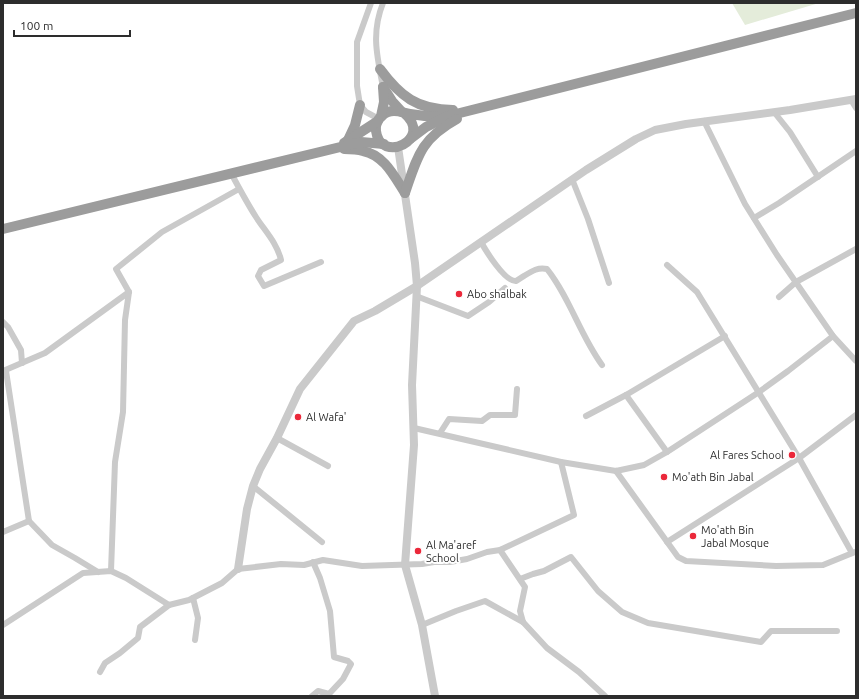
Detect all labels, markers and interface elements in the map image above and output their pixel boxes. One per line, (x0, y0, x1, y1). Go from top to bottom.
scale bar (14, 12, 130, 38)
text: 100 m (20, 19, 53, 32)
place label: Abo shalbak (467, 288, 527, 300)
marker: Abo shalbak (454, 289, 464, 299)
place label: Al Wafa' (306, 411, 346, 423)
marker: Al Wafa' (293, 412, 303, 422)
place label: Al Fares School (710, 449, 784, 461)
marker: Al Fares School (787, 450, 797, 460)
place label: Mo'ath Bin Jabal (672, 471, 754, 483)
marker: Mo'ath Bin Jabal (659, 472, 669, 482)
place label: Mo'ath Bin Jabal Mosque (701, 524, 769, 549)
marker: Mo'ath Bin Jabal Mosque (688, 531, 698, 541)
place label: Al Ma'aref School (426, 539, 477, 564)
marker: Al Ma'aref School (413, 546, 423, 556)

